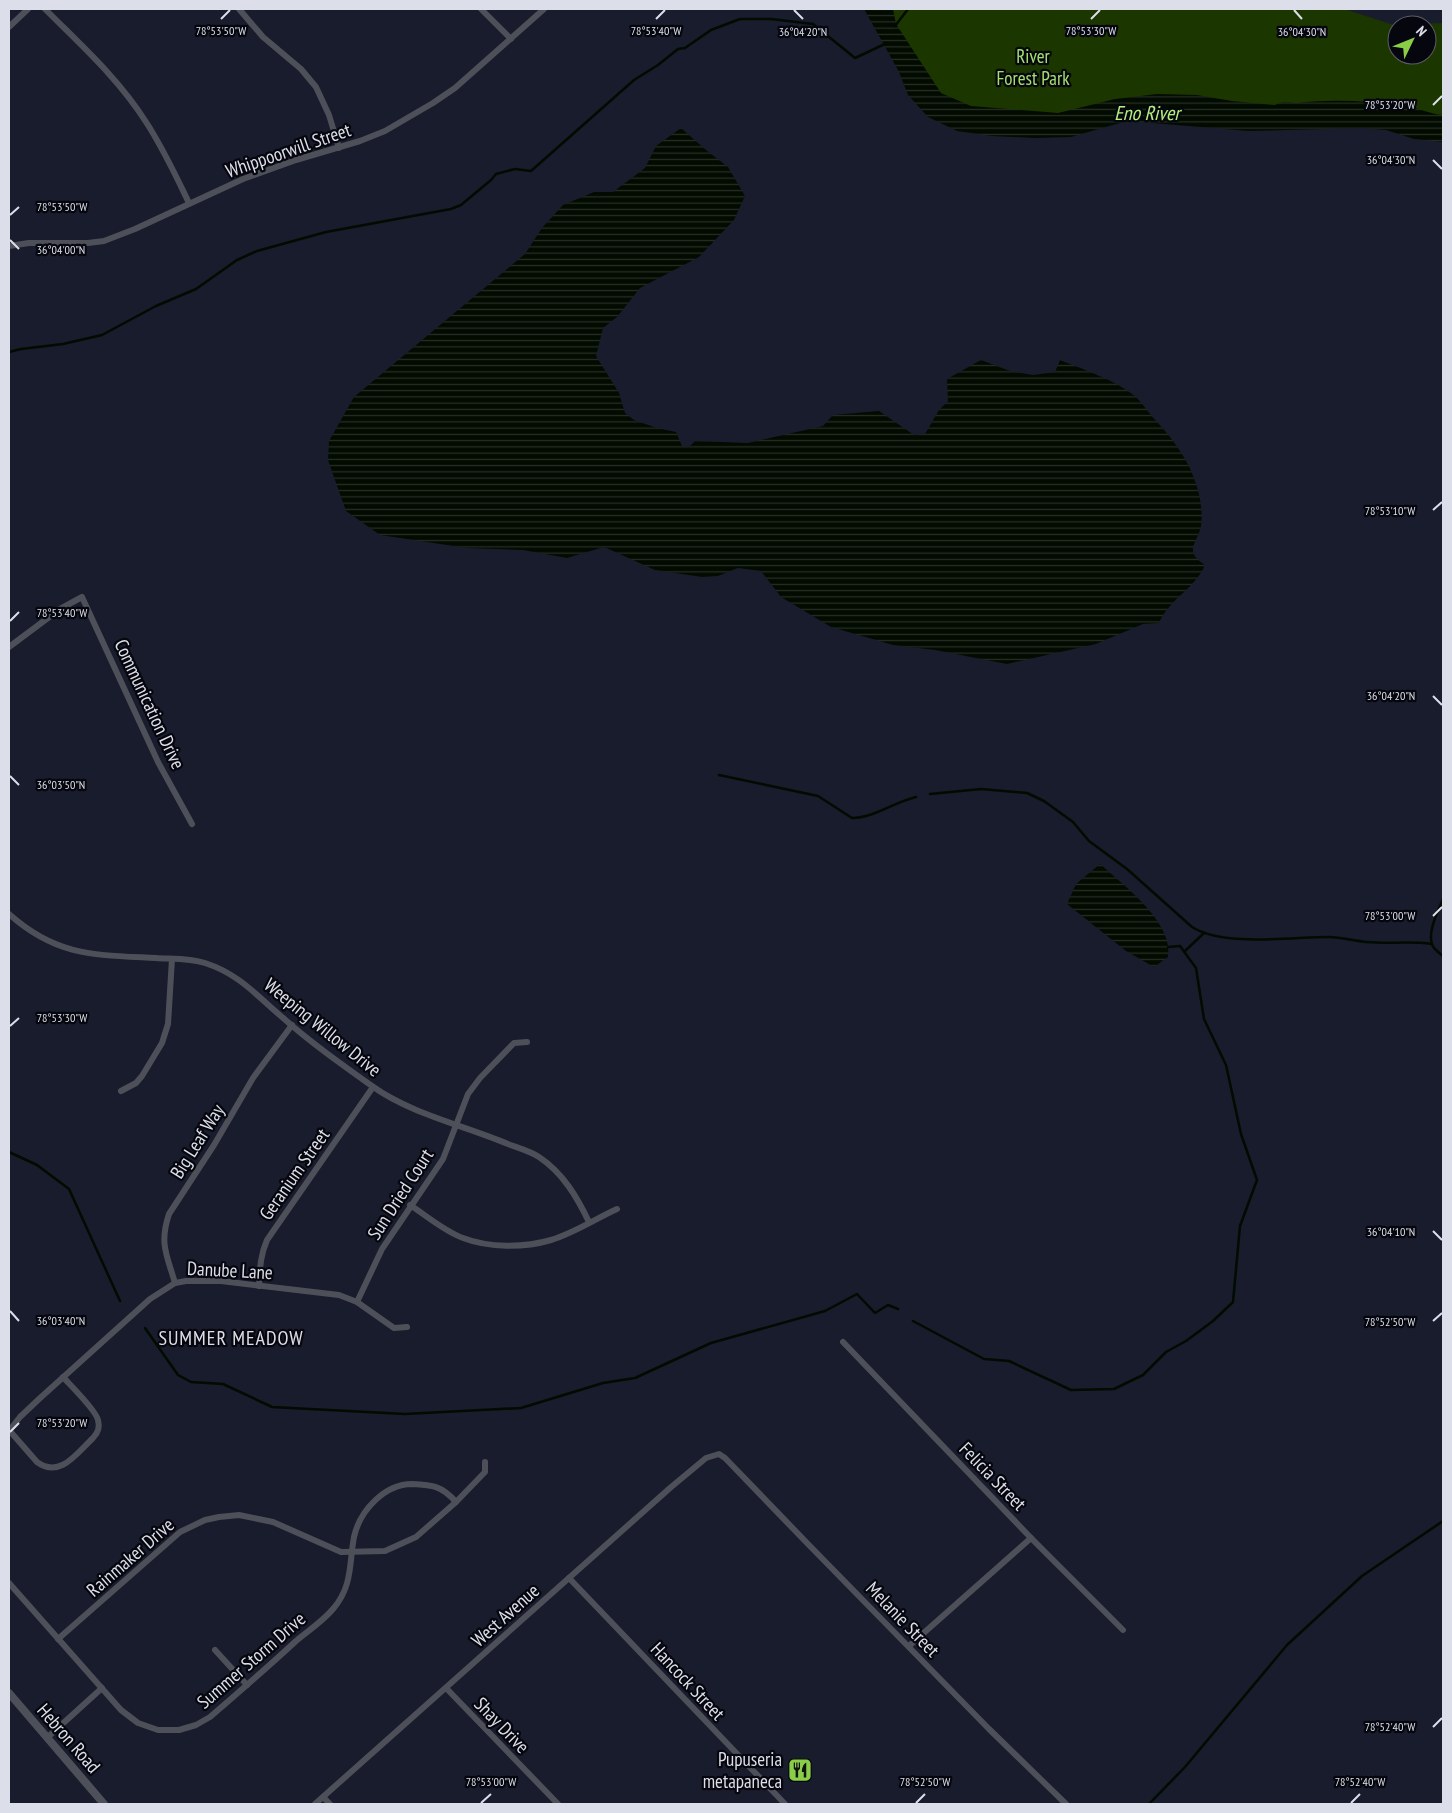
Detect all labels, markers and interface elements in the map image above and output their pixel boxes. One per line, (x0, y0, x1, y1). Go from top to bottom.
north arrow (1387, 15, 1437, 65)
text: N (1412, 22, 1431, 40)
text: 78°53'50"W (196, 23, 246, 38)
text: 78°53'40"W (631, 23, 681, 38)
text: 78°53'30"W (1066, 23, 1116, 38)
text: 36°04'20"N (779, 24, 827, 39)
text: 36°04'30"N (1278, 24, 1326, 39)
park label: River Forest Park (996, 44, 1070, 90)
text: 78°53'20"W (1365, 97, 1415, 112)
water label: Eno River (1114, 100, 1182, 126)
street label: Whippoorwill Street (222, 117, 355, 183)
text: 36°04'30"N (1367, 152, 1415, 167)
text: 78°53'50"W (37, 199, 87, 214)
text: 36°04'00"N (37, 242, 85, 257)
text: 78°53'10"W (1365, 503, 1415, 518)
text: 78°53'40"W (37, 605, 87, 620)
street label: Communication Drive (109, 635, 191, 773)
text: 36°04'20"N (1367, 688, 1415, 703)
text: 36°03'50"N (37, 777, 85, 792)
text: 78°53'00"W (1365, 908, 1415, 923)
street label: Weeping Willow Drive (260, 973, 386, 1082)
text: 78°53'30"W (37, 1010, 87, 1025)
street label: Big Leaf Way (165, 1099, 230, 1183)
street label: Geranium Street (254, 1123, 335, 1224)
street label: Sun Dried Court (362, 1143, 439, 1244)
text: 36°04'10"N (1367, 1224, 1415, 1239)
street label: Danube Lane (187, 1256, 274, 1284)
text: 36°03'40"N (37, 1313, 85, 1328)
text: 78°52'50"W (1365, 1314, 1415, 1329)
district label: SUMMER MEADOW (158, 1325, 304, 1351)
text: 78°53'20"W (37, 1415, 87, 1430)
street label: Felicia Street (954, 1437, 1032, 1516)
street label: Rainmaker Drive (81, 1512, 179, 1601)
street label: Melanie Street (861, 1576, 945, 1662)
street label: West Avenue (466, 1578, 544, 1652)
street label: Summer Storm Drive (192, 1606, 310, 1714)
street label: Hancock Street (646, 1637, 731, 1726)
street label: Shay Drive (469, 1692, 535, 1758)
street label: Hebron Road (32, 1698, 106, 1778)
text: 78°52'40"W (1365, 1719, 1415, 1734)
place label: Pupuseria metapaneca (703, 1747, 782, 1793)
restaurant icon: Pupuseria metapaneca (787, 1757, 813, 1783)
text: 78°53'00"W (466, 1774, 516, 1789)
text: 78°52'50"W (900, 1774, 950, 1789)
text: 78°52'40"W (1335, 1774, 1385, 1789)

